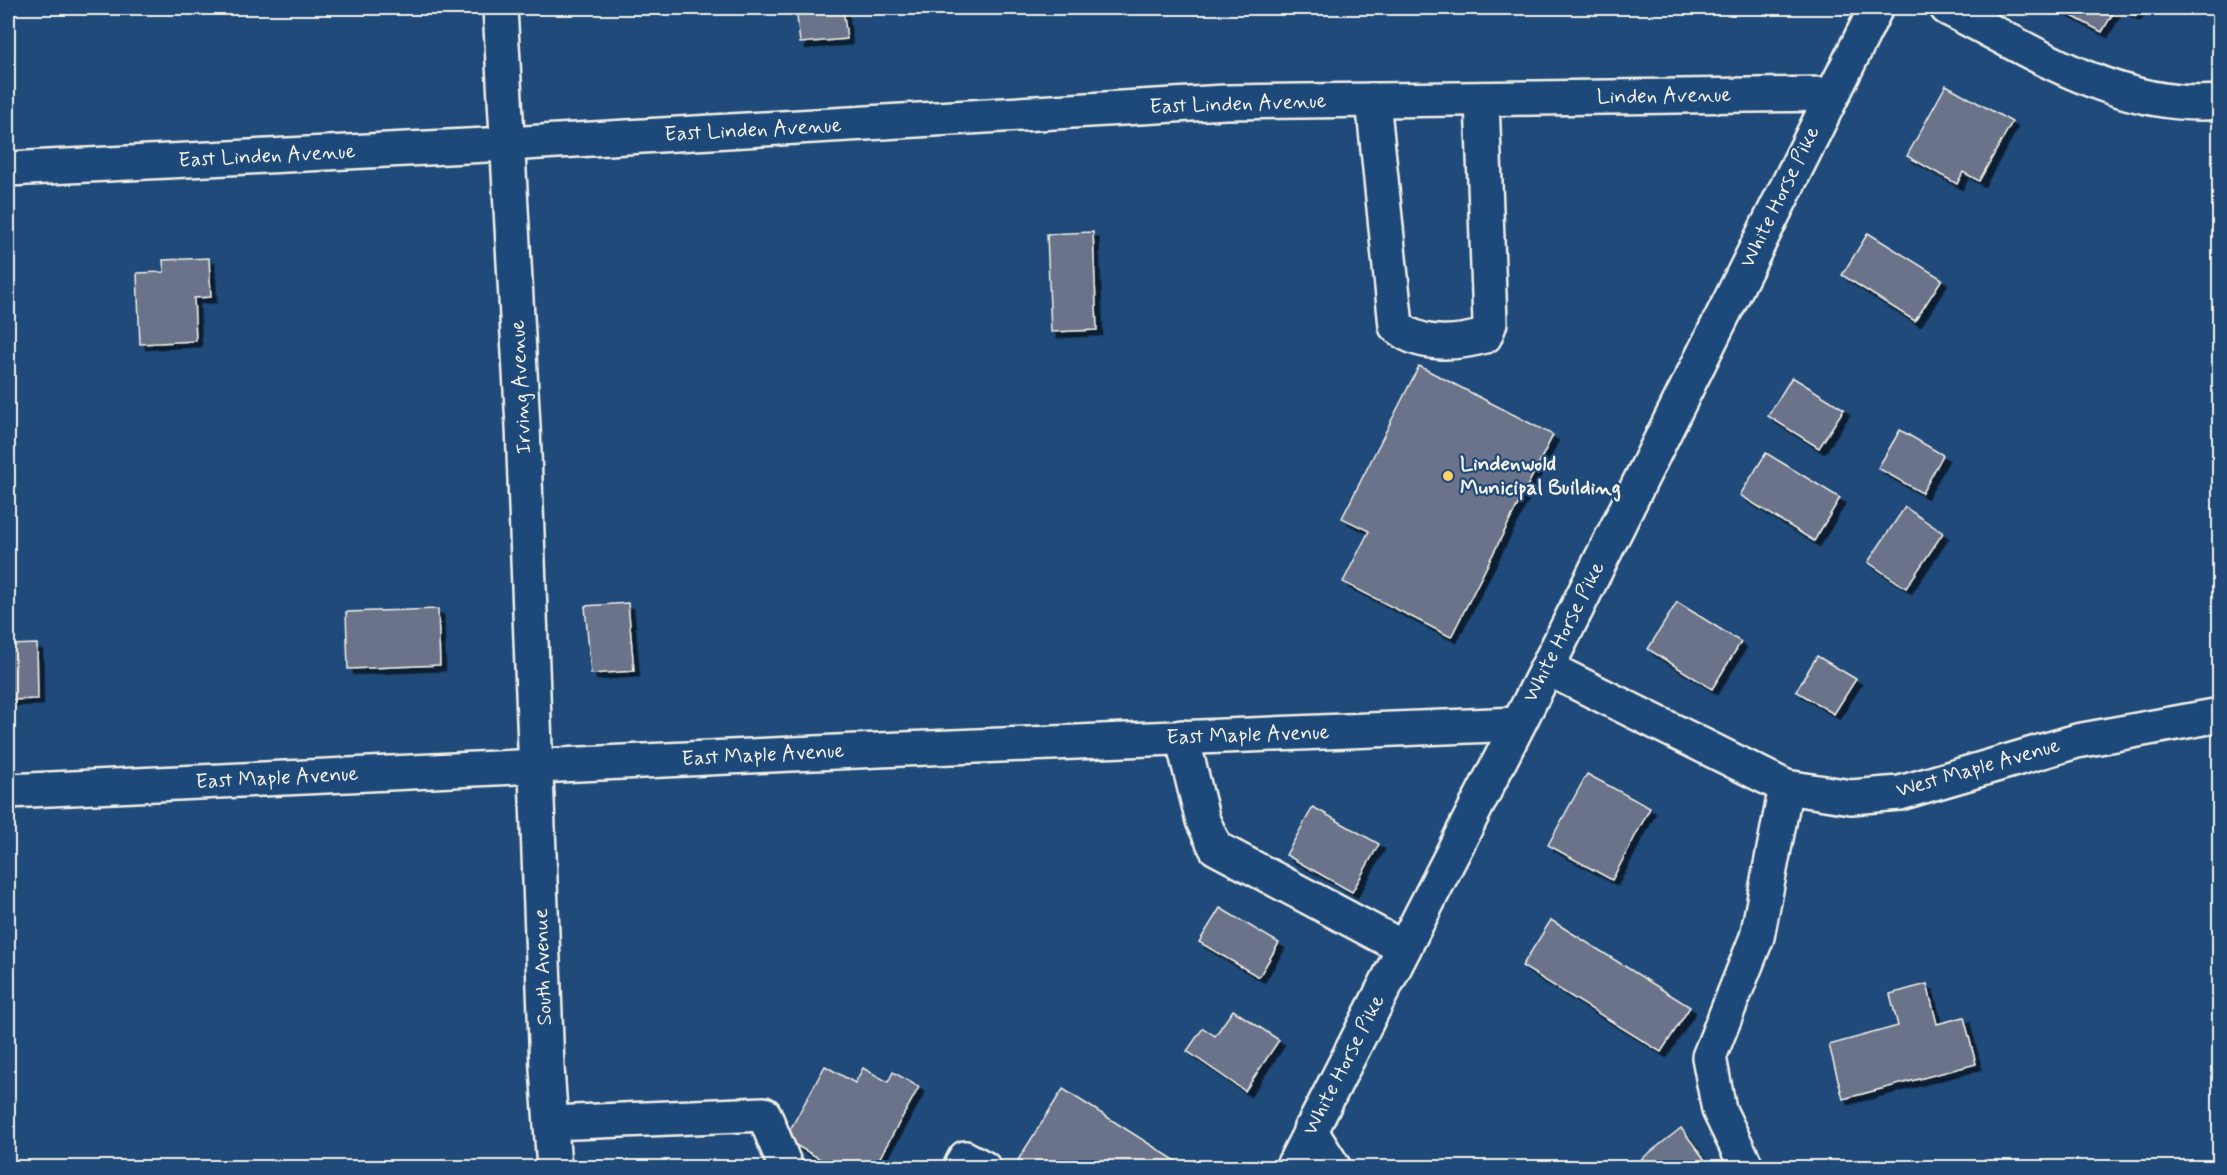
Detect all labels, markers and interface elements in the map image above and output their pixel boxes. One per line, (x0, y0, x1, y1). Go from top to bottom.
street label: Linden Avenue (1597, 81, 1732, 111)
street label: East Linden Avenue (1149, 87, 1327, 121)
street label: East Linden Avenue (664, 111, 842, 149)
street label: White Horse Pike (1734, 121, 1826, 273)
street label: East Linden Avenue (178, 137, 356, 175)
street label: Irving Avenue (504, 319, 538, 455)
place label: Lindenwold Municipal Building (1460, 450, 1621, 502)
marker: Lindenwold Municipal Building (1441, 469, 1455, 483)
street label: White Horse Pike (1516, 557, 1612, 707)
street label: East Maple Avenue (1166, 718, 1330, 752)
street label: West Maple Avenue (1893, 731, 2063, 805)
street label: East Maple Avenue (681, 737, 845, 773)
street label: East Maple Avenue (195, 760, 359, 796)
street label: South Avenue (527, 908, 559, 1026)
street label: White Horse Pike (1296, 990, 1392, 1140)

